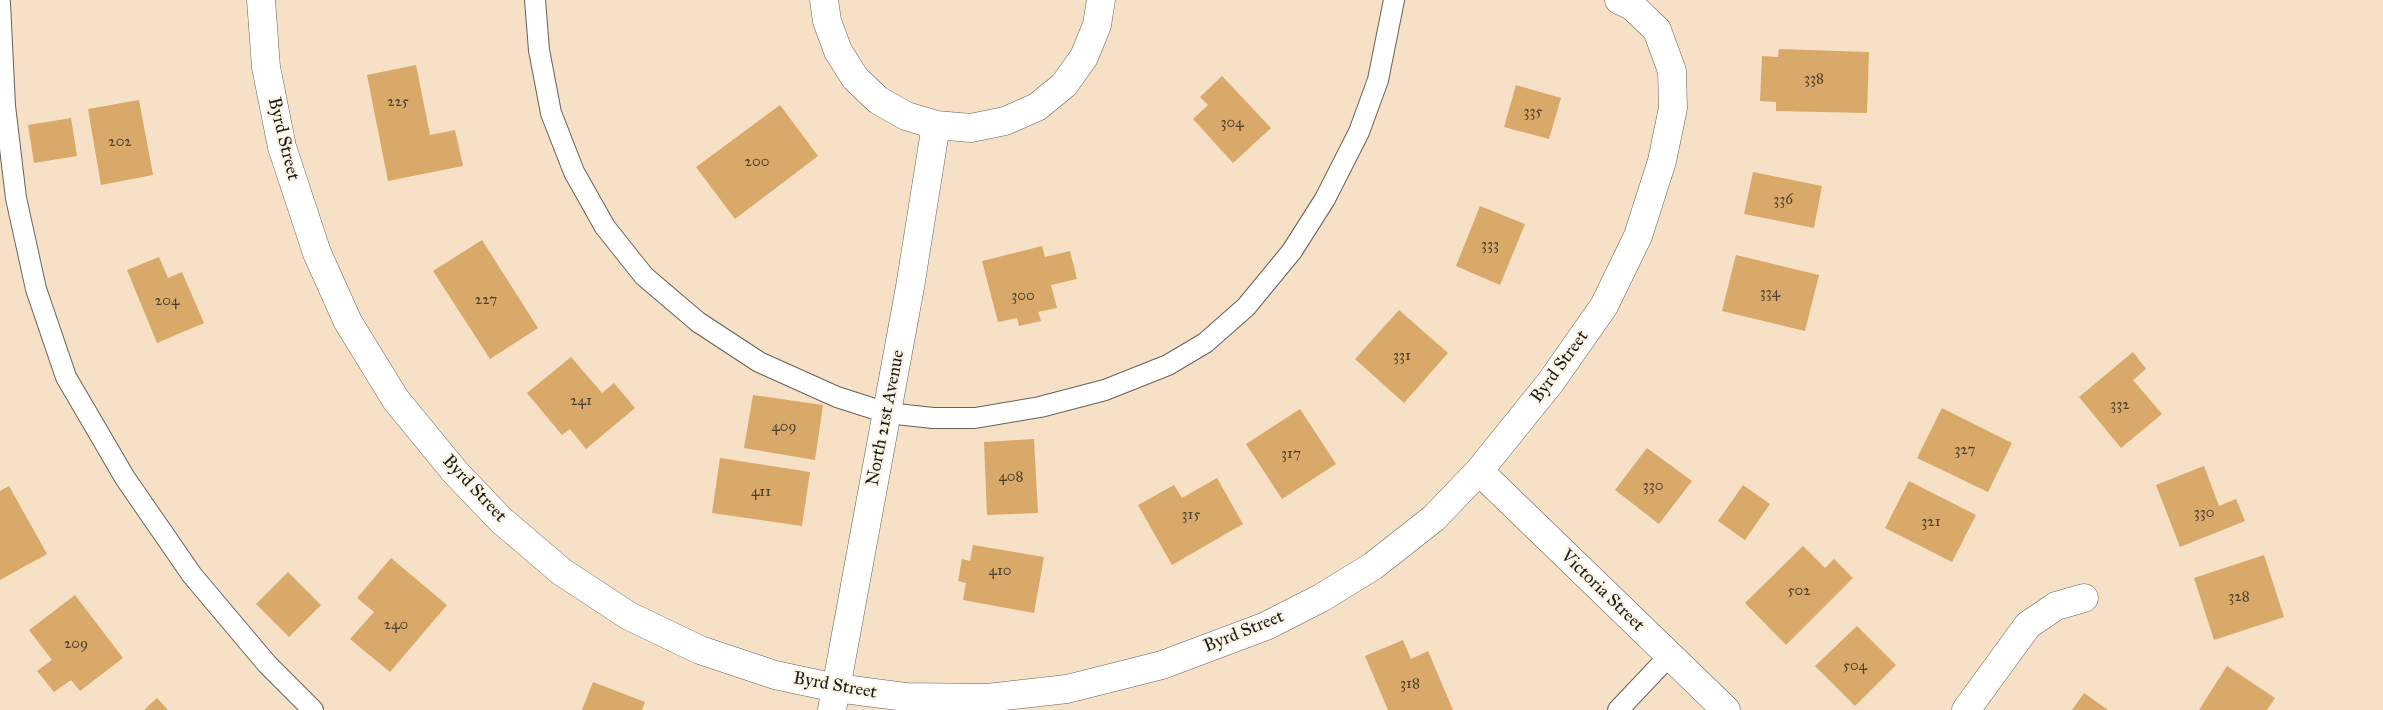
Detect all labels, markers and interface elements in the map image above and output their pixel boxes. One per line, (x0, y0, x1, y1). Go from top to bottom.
house number: 338 (1804, 70, 1824, 88)
house number: 225 (387, 93, 409, 111)
street label: Byrd Street (262, 95, 304, 183)
house number: 335 (1524, 103, 1542, 121)
house number: 304 (1220, 114, 1244, 132)
house number: 202 (108, 133, 132, 151)
house number: 200 (745, 153, 769, 171)
house number: 336 (1773, 191, 1793, 209)
house number: 333 (1481, 236, 1499, 254)
house number: 334 (1760, 284, 1780, 302)
house number: 300 (1011, 287, 1035, 305)
house number: 227 (475, 291, 497, 309)
house number: 204 (155, 292, 179, 310)
street label: Byrd Street (1526, 326, 1594, 408)
house number: 331 (1393, 347, 1411, 365)
street label: North 21st Avenue (862, 348, 910, 488)
house number: 241 (570, 392, 592, 410)
house number: 332 (2110, 396, 2130, 414)
house number: 409 (771, 418, 797, 436)
house number: 327 (1955, 441, 1975, 459)
house number: 317 (1281, 445, 1301, 463)
street label: Byrd Street (437, 451, 511, 527)
house number: 408 (998, 468, 1024, 486)
house number: 330 (1643, 477, 1663, 495)
house number: 411 (751, 483, 771, 501)
house number: 330 (2194, 504, 2214, 522)
house number: 315 (1182, 506, 1200, 524)
house number: 321 (1921, 513, 1941, 531)
street label: Victoria Street (1556, 546, 1648, 636)
house number: 410 (989, 562, 1011, 580)
house number: 502 (1787, 582, 1811, 600)
house number: 328 (2228, 588, 2250, 606)
street label: Byrd Street (1201, 606, 1287, 658)
house number: 240 (384, 616, 408, 634)
house number: 209 (64, 635, 88, 653)
house number: 504 (1843, 657, 1867, 675)
street label: Byrd Street (791, 668, 879, 704)
house number: 318 (1400, 675, 1420, 693)

